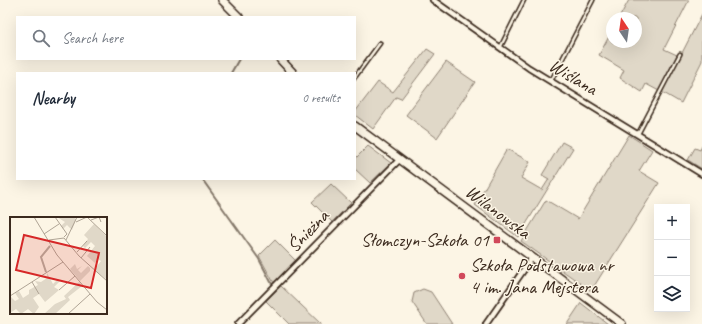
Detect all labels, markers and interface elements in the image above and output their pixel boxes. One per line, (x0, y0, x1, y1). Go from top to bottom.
north arrow (606, 12, 642, 48)
search box (16, 16, 356, 60)
icon: search (30, 27, 52, 49)
text: Search here (62, 29, 123, 48)
street label: Wiślana (545, 53, 603, 101)
text: Nearby (32, 88, 75, 109)
text: 0 results (302, 90, 340, 106)
street label: Wilanowska (461, 180, 537, 245)
street label: Śnieżna (282, 203, 335, 257)
map controls (654, 204, 690, 312)
button: + (654, 204, 690, 240)
inset map (10, 217, 107, 314)
place label: Słomczyn-Szkoła 01 (361, 228, 490, 252)
marker: Słomczyn-Szkoła 01 (492, 235, 502, 245)
button: − (654, 240, 690, 276)
place label: Szkoła Podstawowa nr 4 im. Jana Mejstera (470, 253, 616, 299)
marker: Szkoła Podstawowa nr 4 im. Jana Mejstera (457, 271, 467, 281)
button: layers (654, 276, 690, 312)

